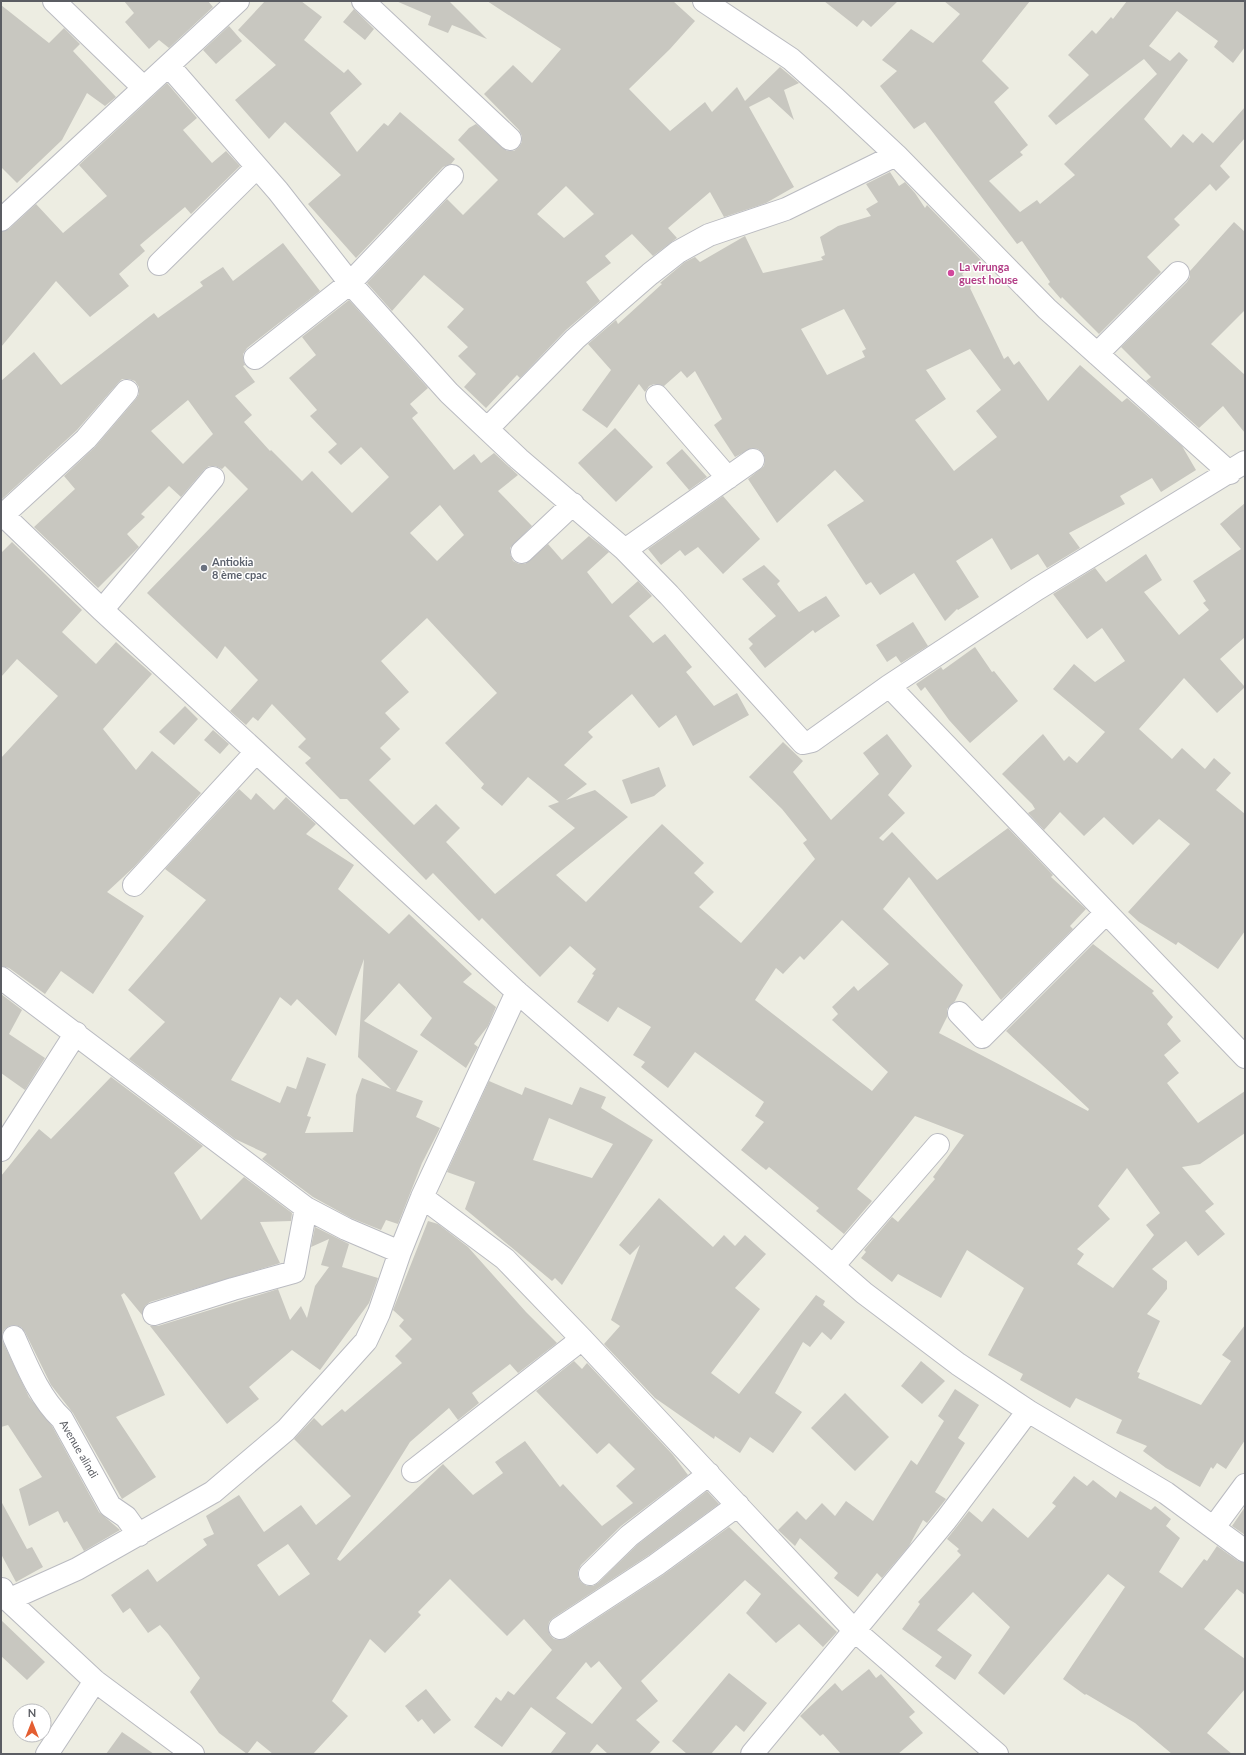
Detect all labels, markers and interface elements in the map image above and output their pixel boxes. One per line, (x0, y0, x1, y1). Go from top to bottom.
place label: La virunga guest house (959, 260, 1018, 286)
marker: La virunga guest house (946, 268, 956, 278)
place label: Antiokia 8 ème cpac (211, 555, 268, 581)
marker: Antiokia 8 ème cpac (199, 563, 209, 573)
street label: Avenue alindi (58, 1417, 101, 1480)
north arrow (12, 1703, 52, 1743)
text: N (28, 1706, 36, 1719)

